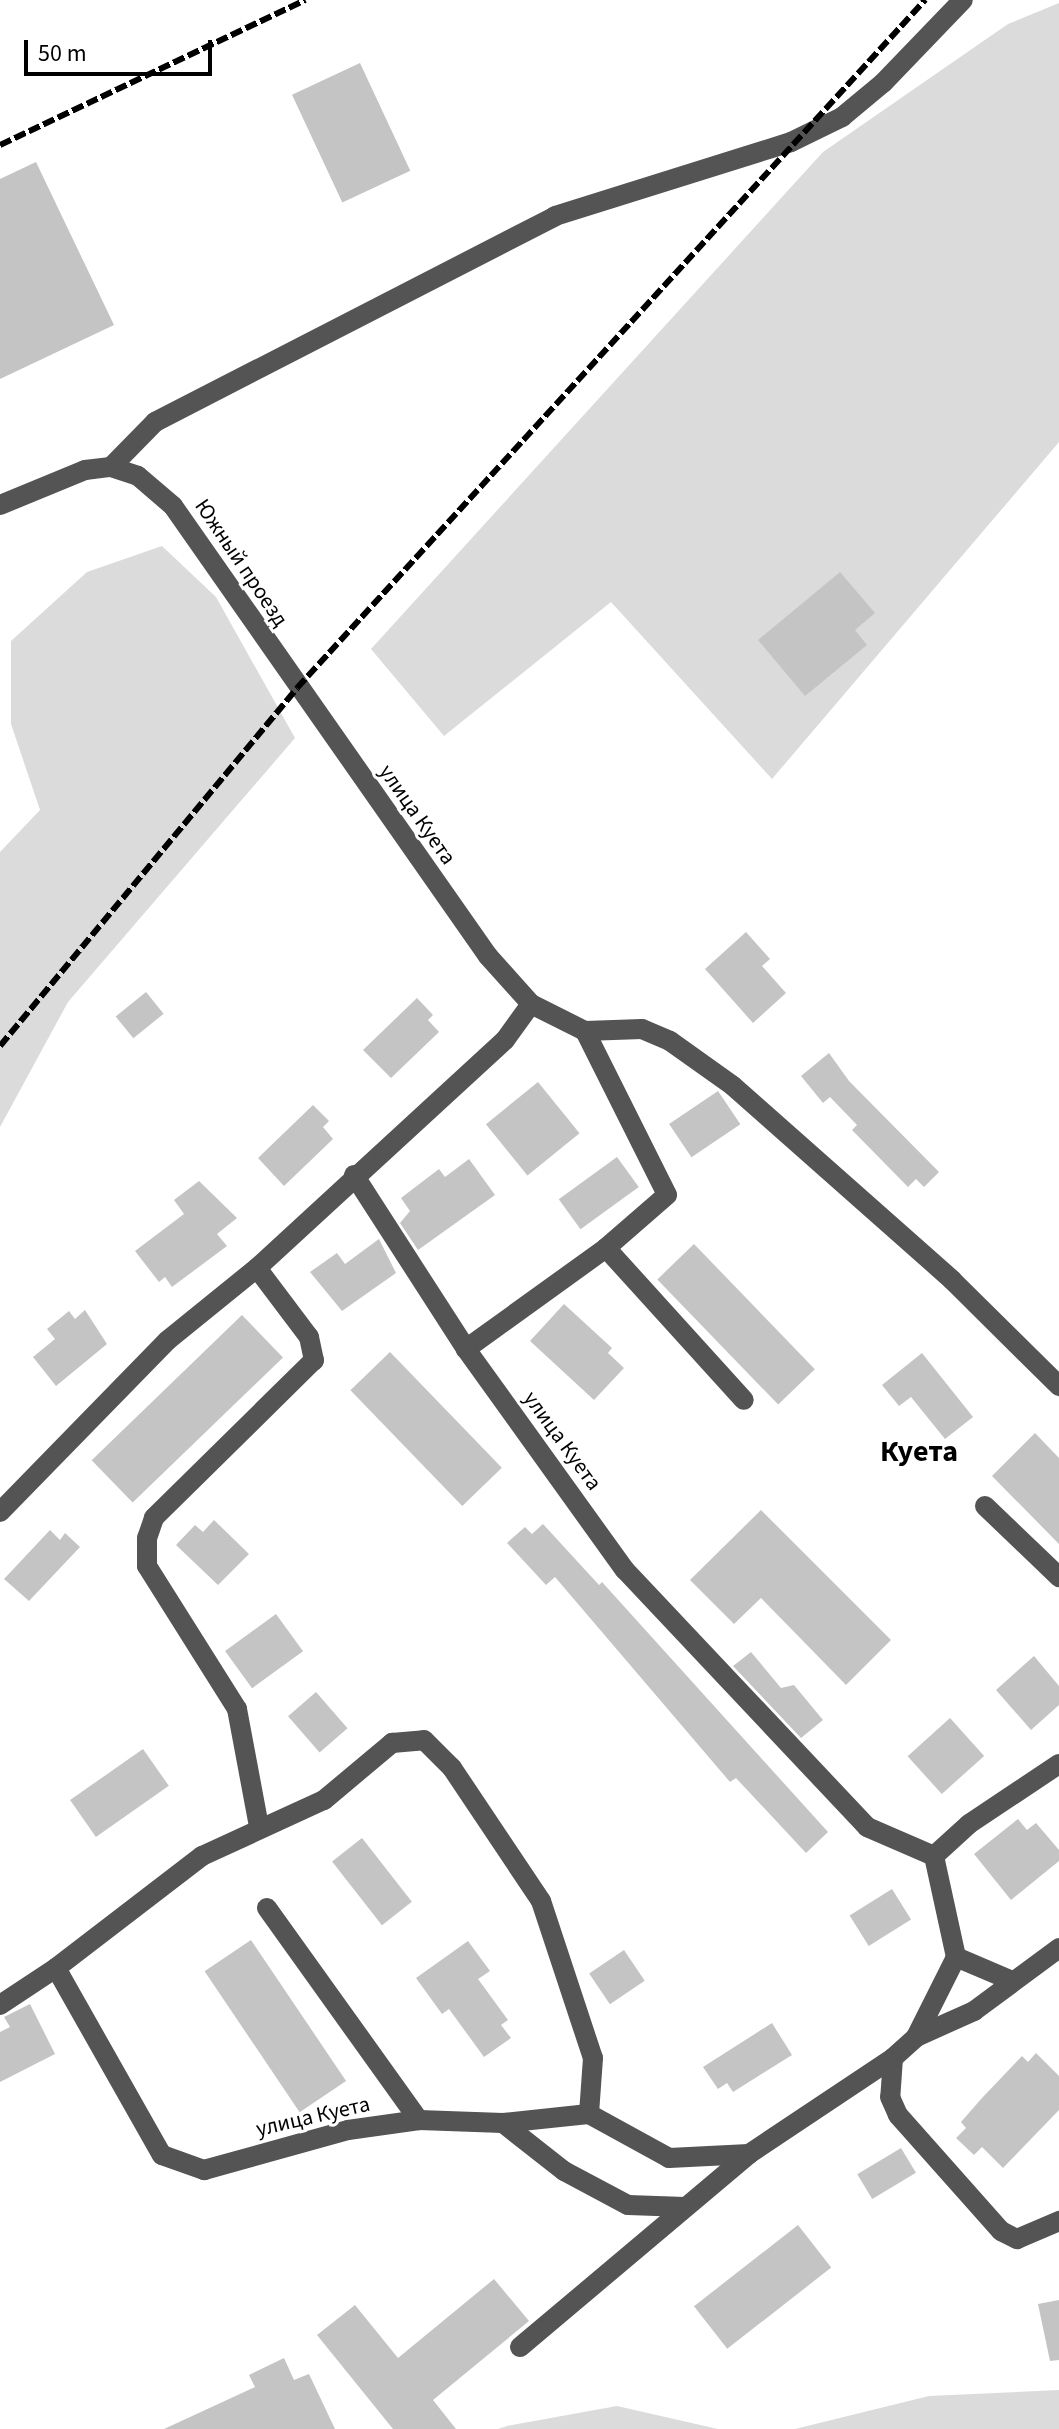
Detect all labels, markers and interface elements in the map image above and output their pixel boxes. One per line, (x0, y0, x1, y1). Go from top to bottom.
scale bar (28, 24, 216, 74)
text: 50 m (38, 36, 87, 71)
street label: Южный проезд (189, 494, 293, 632)
street label: улица Куета (373, 760, 461, 870)
street label: улица Куета (517, 1386, 607, 1496)
district label: Куета (880, 1434, 958, 1470)
street label: улица Куета (253, 2091, 373, 2143)

